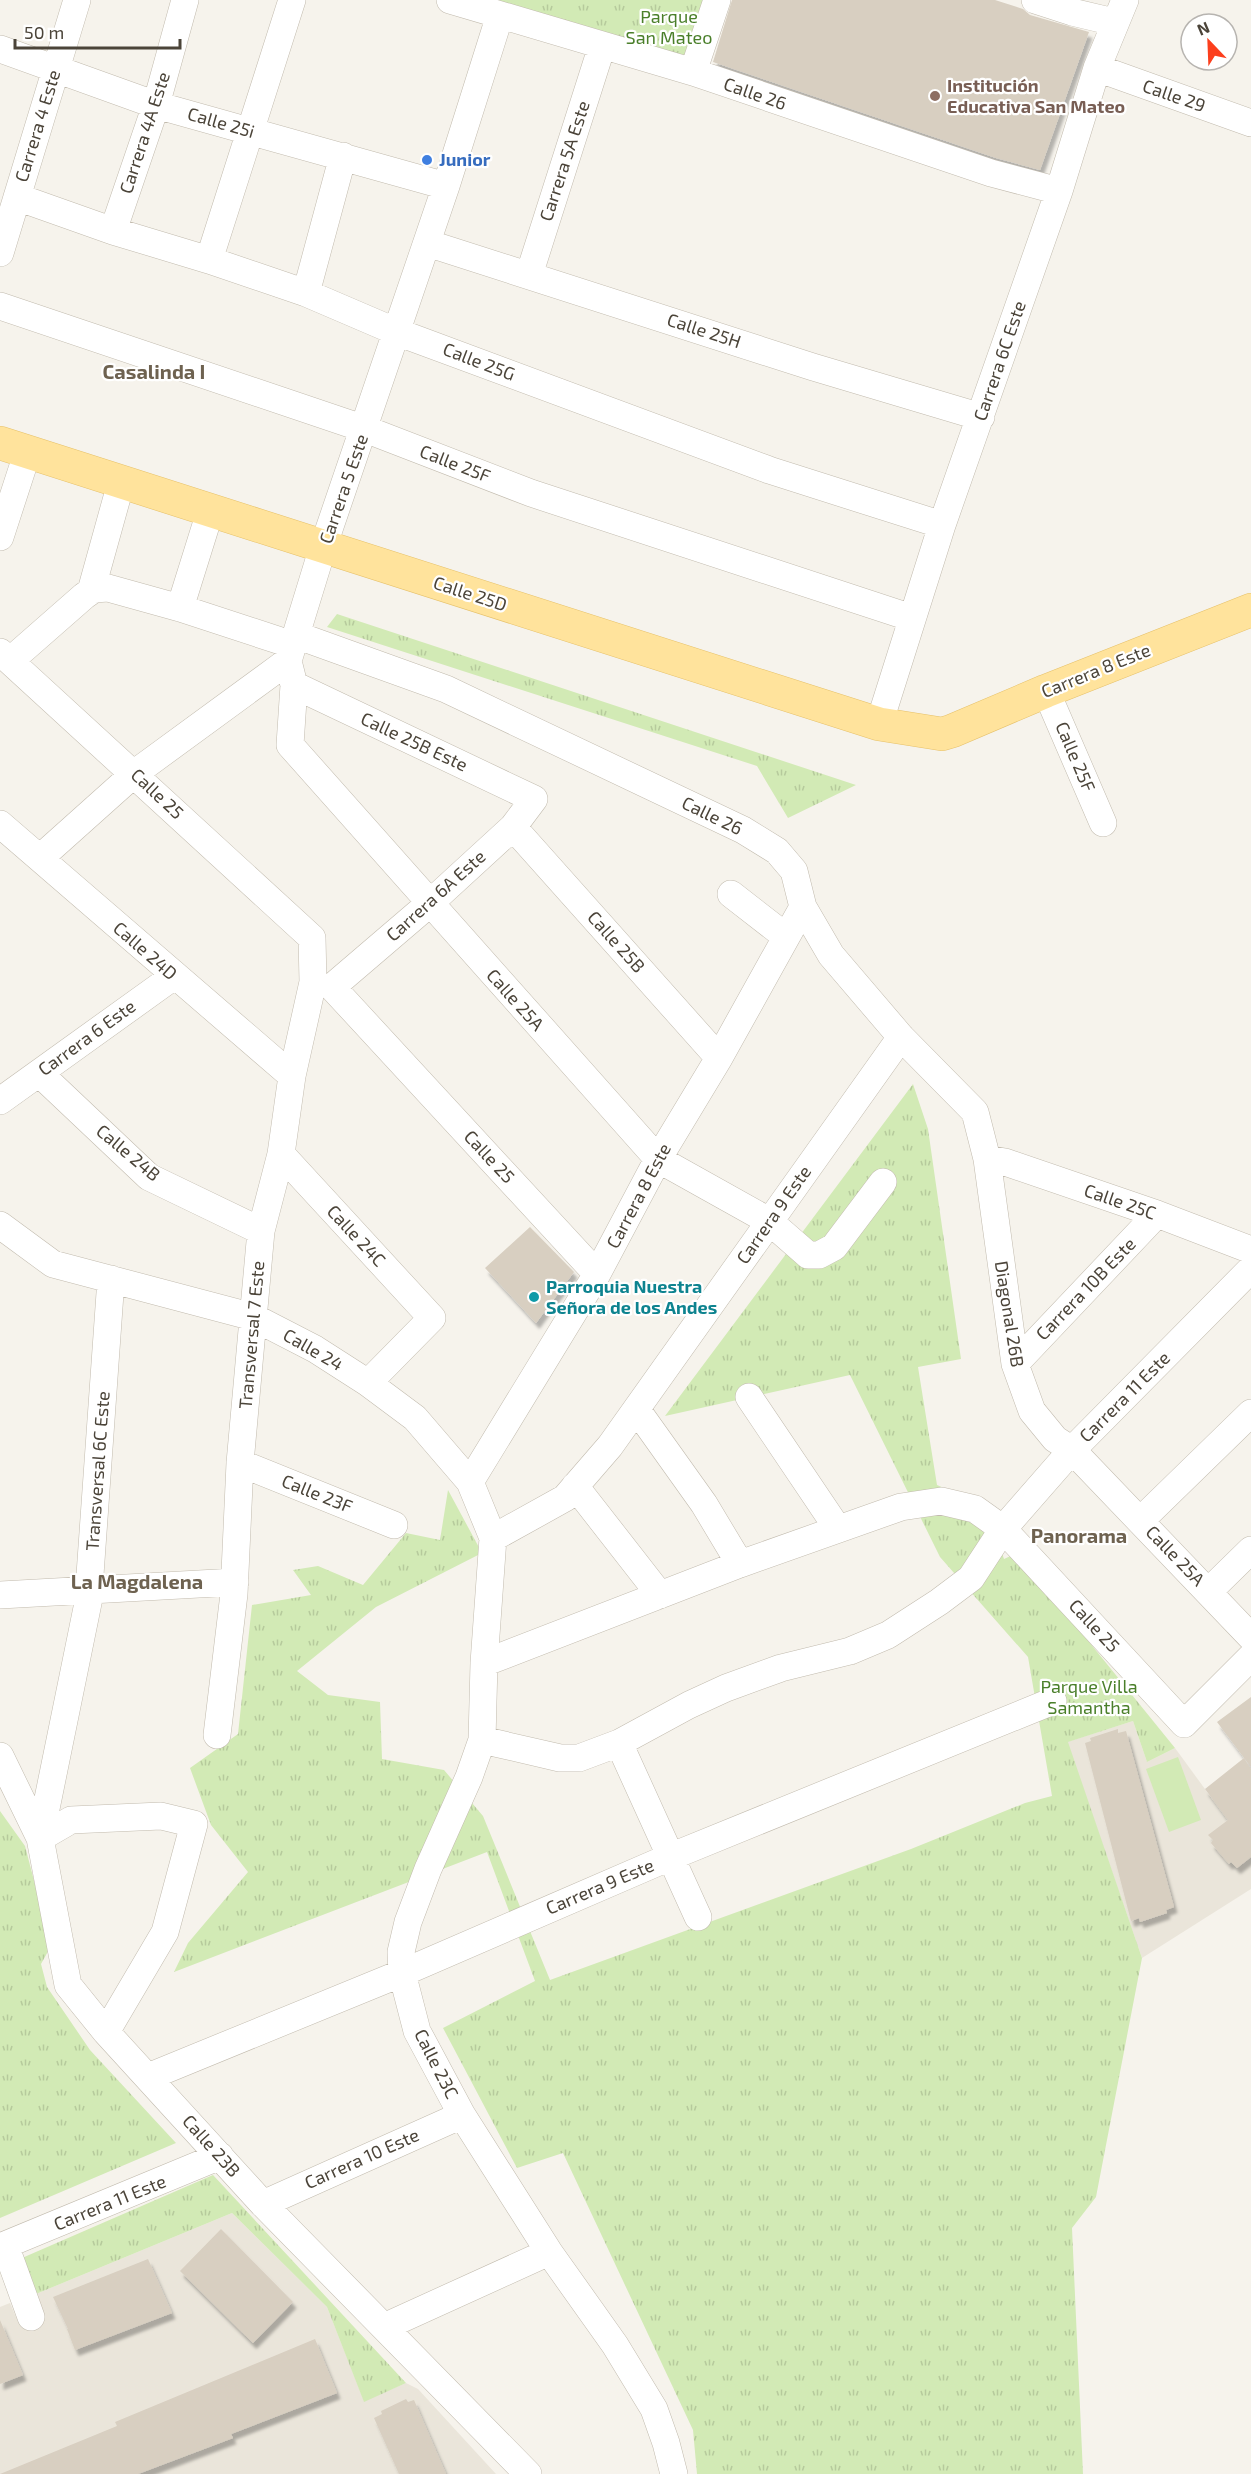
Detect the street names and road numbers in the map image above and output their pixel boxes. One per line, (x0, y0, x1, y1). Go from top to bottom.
street label: Carrera 4 Este (10, 67, 65, 184)
street label: Carrera 4A Este (114, 69, 174, 196)
street label: Calle 26 (721, 72, 790, 114)
street label: Calle 29 (1140, 74, 1209, 116)
street label: Carrera 5A Este (534, 98, 594, 224)
street label: Calle 25i (185, 102, 257, 142)
street label: Carrera 6C Este (968, 298, 1030, 424)
street label: Calle 25H (665, 308, 744, 352)
street label: Calle 25G (440, 337, 519, 385)
street label: Carrera 5 Este (314, 431, 372, 546)
street label: Calle 25F (417, 440, 494, 487)
street label: Calle 25D (431, 571, 510, 615)
street label: Carrera 8 Este (1038, 638, 1153, 702)
street label: Calle 25B Este (358, 707, 471, 775)
street label: Calle 25F (1051, 718, 1101, 795)
street label: Calle 25 (127, 763, 189, 823)
street label: Calle 26 (678, 791, 746, 839)
street label: Carrera 6A Este (381, 845, 489, 946)
street label: Calle 25B (583, 906, 650, 977)
street label: Calle 24D (109, 916, 182, 984)
street label: Calle 25A (482, 964, 550, 1035)
street label: Carrera 6 Este (33, 994, 139, 1080)
street label: Calle 24B (92, 1119, 165, 1185)
street label: Calle 25 (460, 1125, 520, 1187)
street label: Carrera 8 Este (601, 1139, 675, 1252)
street label: Carrera 9 Este (731, 1161, 815, 1268)
street label: Calle 25C (1082, 1179, 1159, 1224)
street label: Calle 24C (323, 1200, 391, 1271)
street label: Carrera 10B Este (1031, 1232, 1140, 1344)
street label: Diagonal 26B (991, 1259, 1029, 1369)
street label: Transversal 7 Este (234, 1260, 268, 1410)
street label: Calle 24 (280, 1323, 347, 1375)
street label: Carrera 11 Este (1074, 1346, 1174, 1446)
street label: Transversal 6C Este (80, 1390, 114, 1552)
street label: Calle 23F (279, 1469, 356, 1517)
street label: Calle 25A (1142, 1521, 1210, 1591)
street label: Calle 25 (1065, 1594, 1125, 1656)
street label: Carrera 9 Este (542, 1853, 657, 1919)
street label: Calle 23C (410, 2025, 464, 2102)
street label: Calle 23B (178, 2110, 245, 2181)
street label: Carrera 10 Este (301, 2123, 422, 2193)
street label: Carrera 11 Este (50, 2170, 169, 2235)

